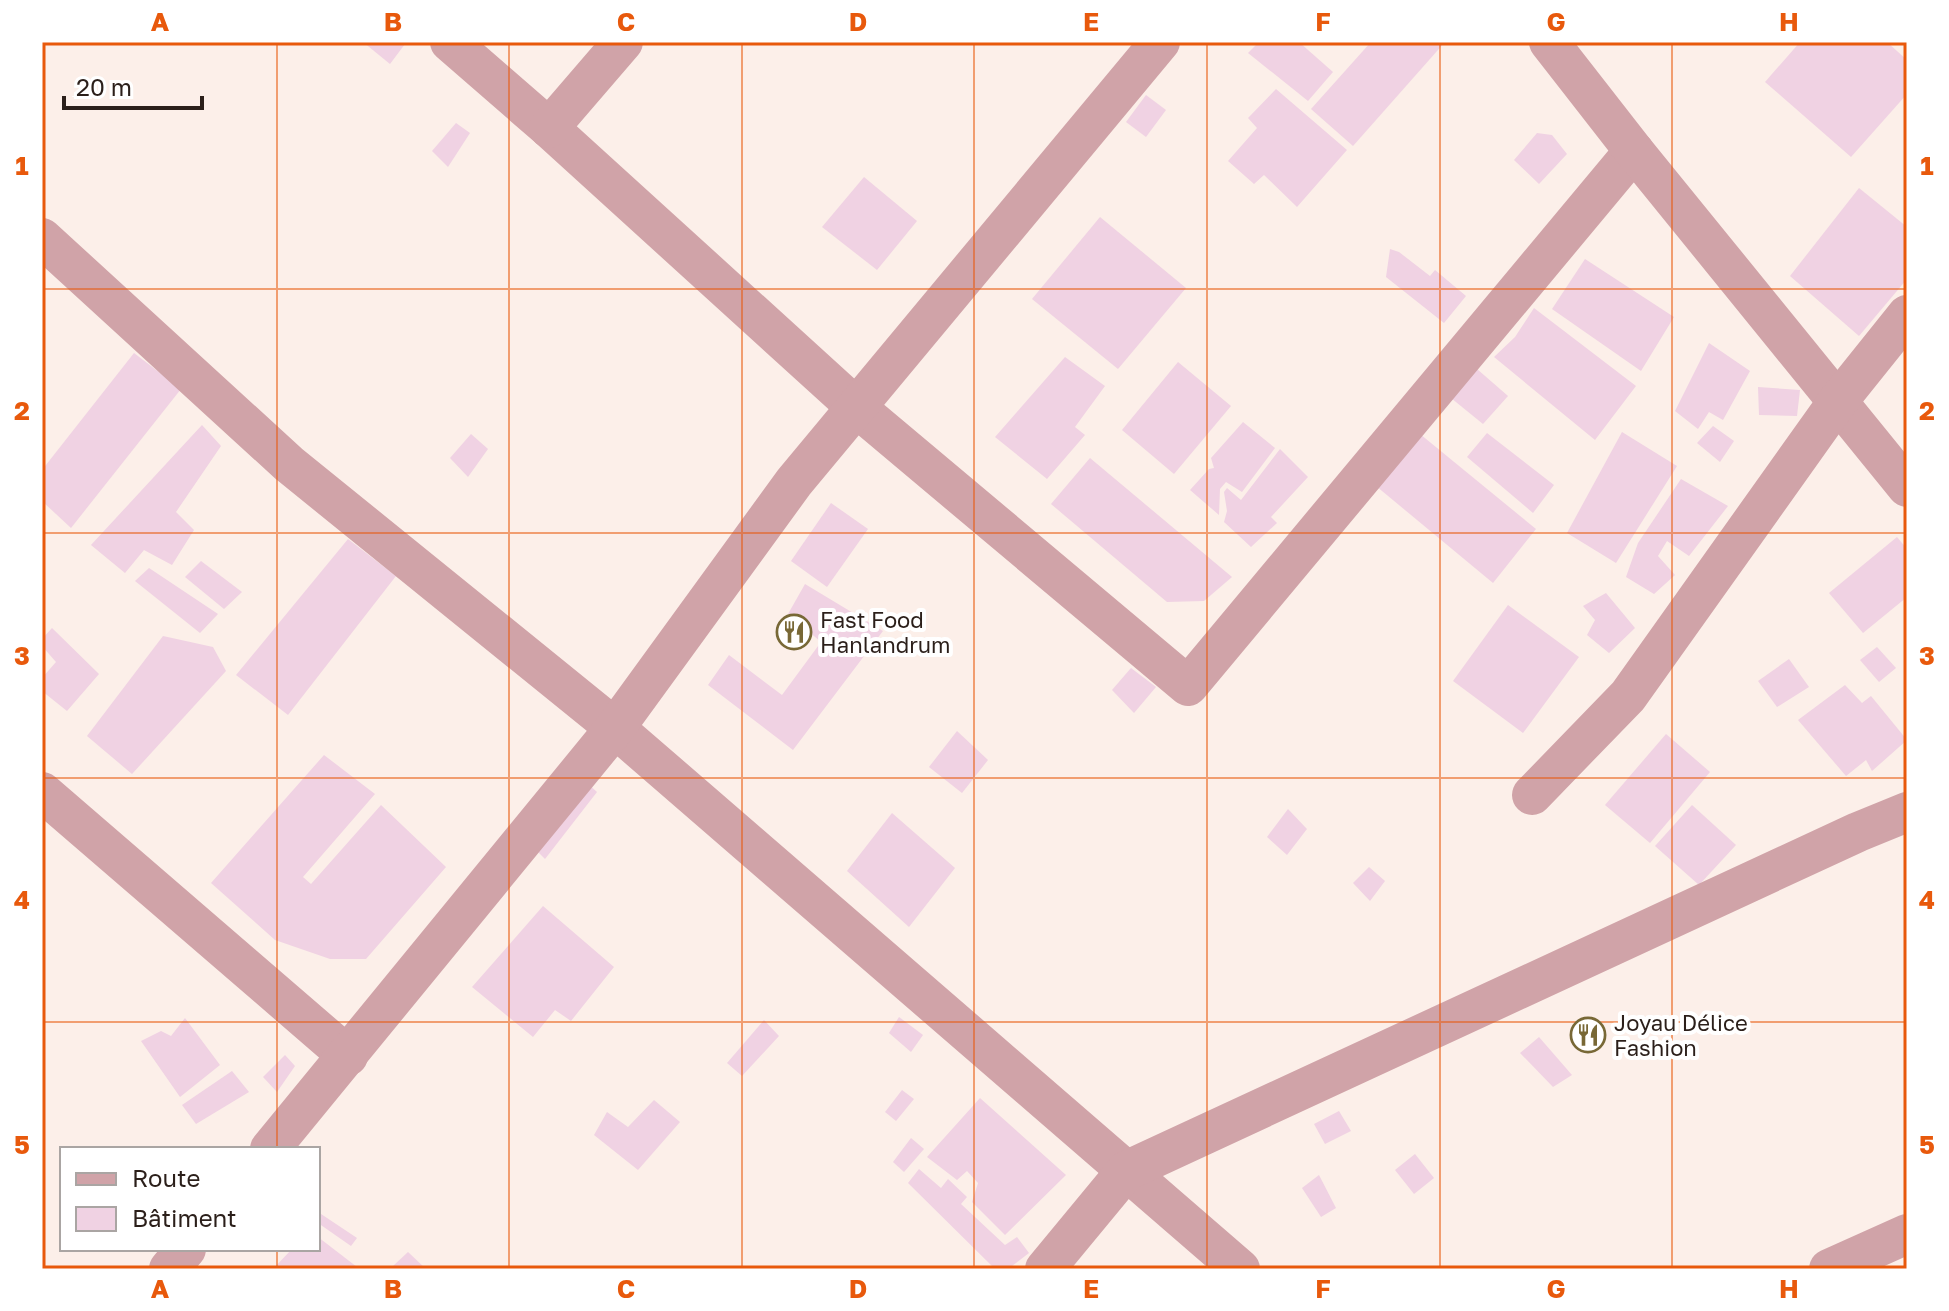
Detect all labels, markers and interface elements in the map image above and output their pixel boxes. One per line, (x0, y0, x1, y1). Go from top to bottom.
text: A (151, 6, 170, 37)
text: B (384, 6, 402, 37)
text: C (617, 6, 635, 37)
text: D (849, 6, 867, 37)
text: E (1083, 6, 1099, 37)
text: F (1315, 6, 1331, 37)
text: G (1546, 6, 1566, 37)
text: H (1779, 6, 1799, 37)
scale bar (64, 60, 202, 110)
text: 20 m (76, 72, 132, 101)
text: 1 (15, 150, 29, 181)
text: 1 (1920, 150, 1934, 181)
text: 2 (14, 395, 30, 426)
text: 2 (1919, 395, 1935, 426)
place label: Fast Food Hanlandrum (820, 606, 951, 658)
restaurant icon: Fast Food Hanlandrum (775, 613, 813, 651)
text: 3 (14, 640, 30, 671)
text: 3 (1919, 640, 1935, 671)
text: 4 (14, 884, 30, 915)
text: 4 (1919, 884, 1935, 915)
place label: Joyau Délice Fashion (1614, 1009, 1748, 1061)
restaurant icon: Joyau Délice Fashion (1569, 1016, 1607, 1054)
text: 5 (14, 1129, 30, 1160)
text: 5 (1919, 1129, 1935, 1160)
legend (60, 1147, 320, 1251)
text: Route (132, 1163, 201, 1192)
text: Bâtiment (132, 1203, 237, 1232)
text: A (151, 1273, 170, 1304)
text: B (384, 1273, 402, 1304)
text: C (617, 1273, 635, 1304)
text: D (849, 1273, 867, 1304)
text: E (1083, 1273, 1099, 1304)
text: F (1315, 1273, 1331, 1304)
text: G (1546, 1273, 1566, 1304)
text: H (1779, 1273, 1799, 1304)

